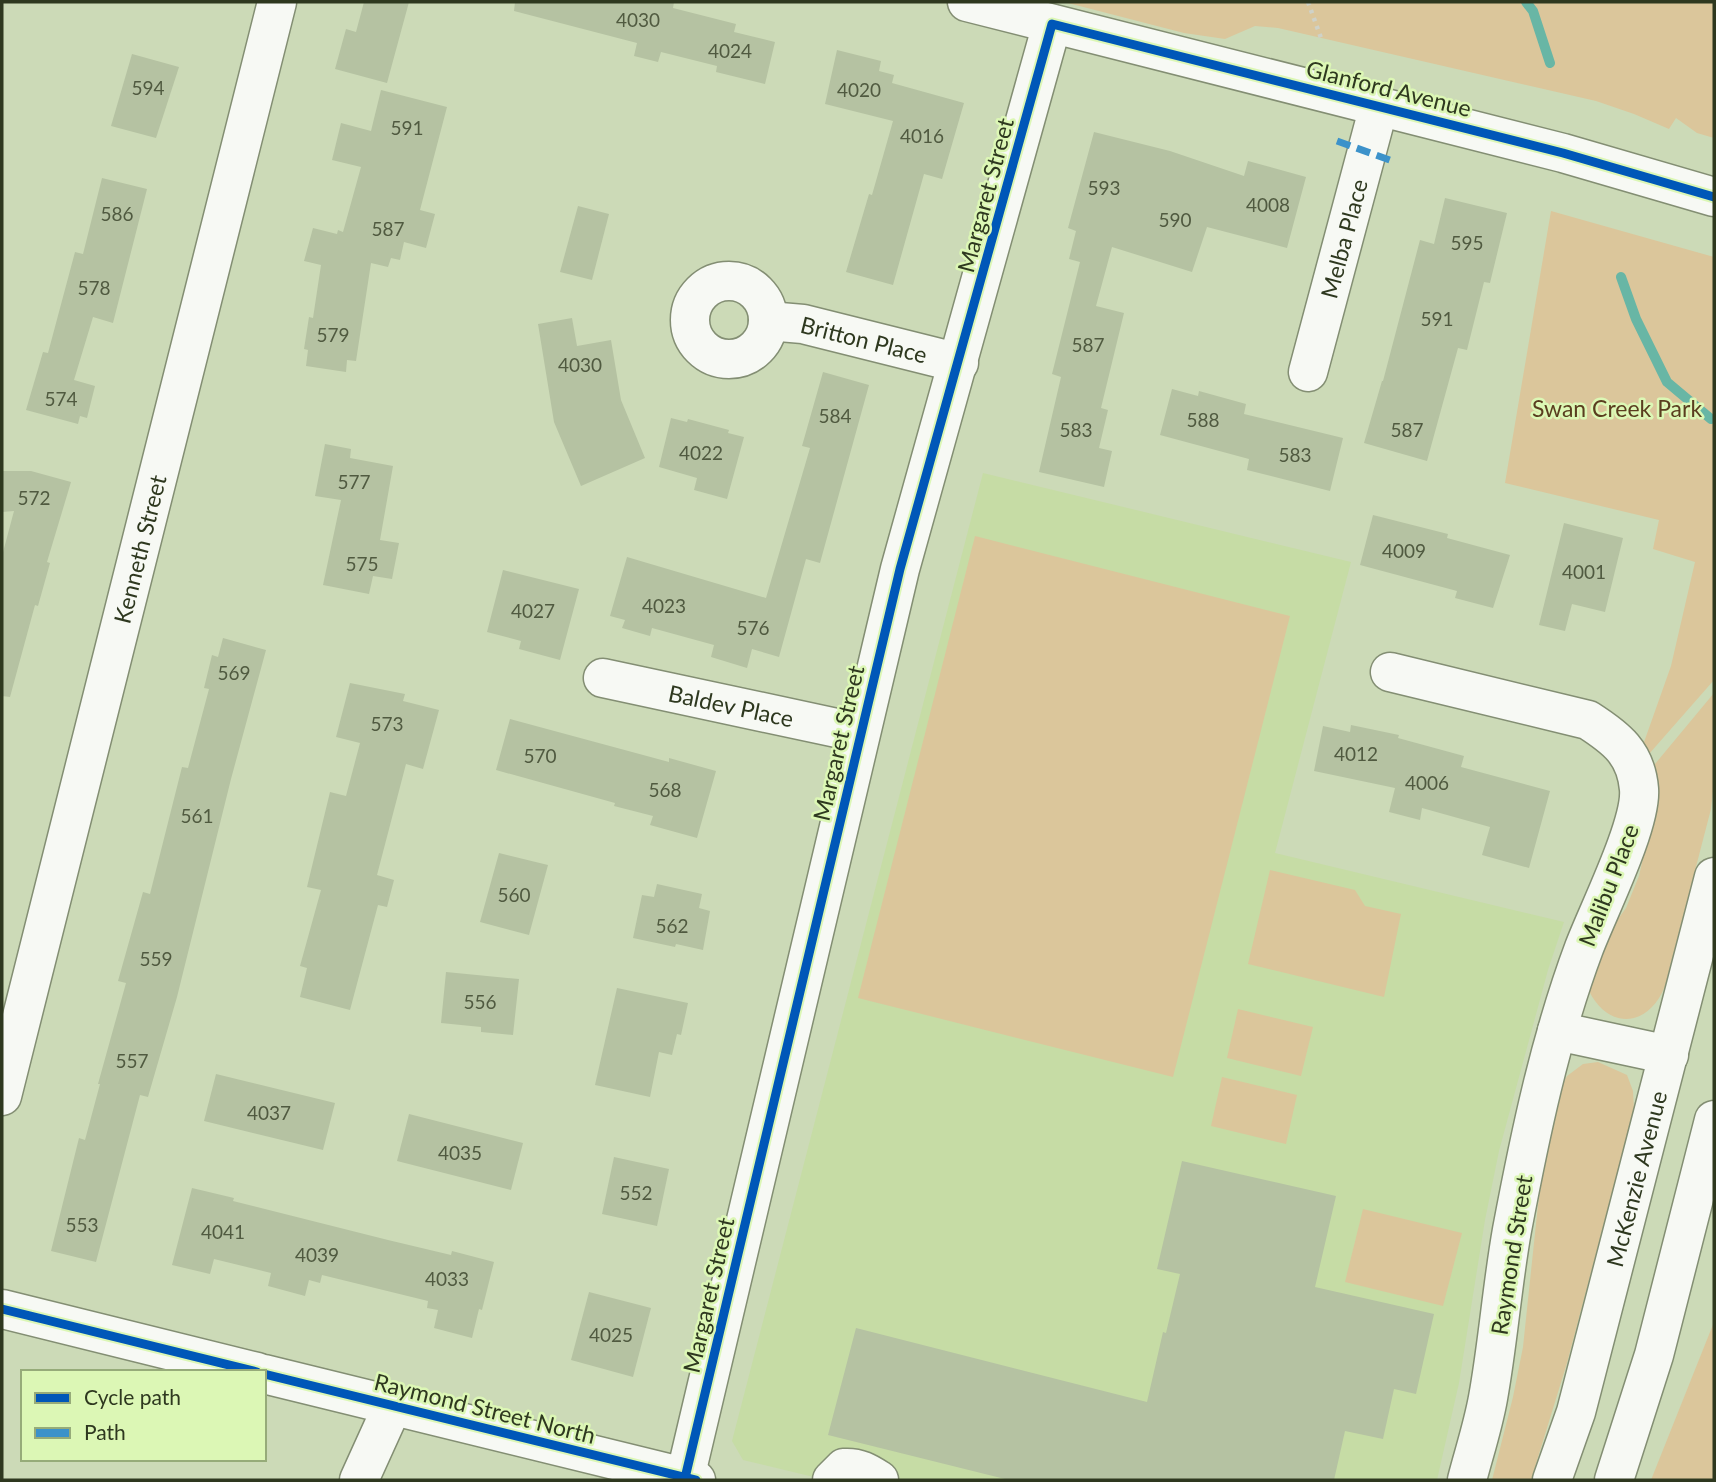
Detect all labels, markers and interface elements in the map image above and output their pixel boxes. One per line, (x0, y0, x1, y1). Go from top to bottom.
house number: 4030 (616, 8, 660, 31)
house number: 4024 (708, 39, 752, 62)
street label: Glanford Avenue (1304, 54, 1474, 122)
house number: 594 (131, 76, 165, 99)
house number: 4020 (837, 78, 881, 101)
street label: Margaret Street (951, 114, 1019, 275)
house number: 591 (390, 116, 424, 139)
house number: 4016 (900, 124, 944, 147)
house number: 593 (1087, 176, 1121, 199)
street label: Melba Place (1314, 176, 1373, 301)
house number: 4008 (1246, 193, 1290, 216)
house number: 586 (100, 202, 134, 225)
house number: 590 (1158, 208, 1192, 231)
house number: 587 (371, 217, 405, 240)
house number: 595 (1450, 231, 1484, 254)
house number: 578 (77, 276, 111, 299)
house number: 591 (1420, 307, 1454, 330)
street label: Britton Place (798, 310, 930, 369)
house number: 579 (316, 323, 350, 346)
house number: 587 (1071, 333, 1105, 356)
house number: 4030 (558, 353, 602, 376)
house number: 574 (44, 387, 78, 410)
park label: Swan Creek Park (1532, 394, 1702, 422)
house number: 584 (818, 404, 852, 427)
house number: 588 (1186, 408, 1220, 431)
house number: 583 (1059, 418, 1093, 441)
house number: 587 (1390, 418, 1424, 441)
house number: 4022 (679, 441, 723, 464)
house number: 583 (1278, 443, 1312, 466)
house number: 577 (337, 470, 371, 493)
street label: Kenneth Street (107, 471, 172, 626)
house number: 572 (17, 486, 51, 509)
house number: 4009 (1382, 539, 1426, 562)
house number: 575 (345, 552, 379, 575)
house number: 4001 (1562, 560, 1606, 583)
house number: 4023 (642, 594, 686, 617)
house number: 4027 (511, 599, 555, 622)
house number: 576 (736, 616, 770, 639)
house number: 569 (217, 661, 251, 684)
street label: Margaret Street (807, 662, 870, 823)
street label: Baldev Place (666, 678, 796, 732)
house number: 573 (370, 712, 404, 735)
house number: 4012 (1334, 742, 1378, 765)
house number: 570 (523, 744, 557, 767)
house number: 4006 (1405, 771, 1449, 794)
house number: 568 (648, 778, 682, 801)
house number: 561 (180, 804, 214, 827)
street label: Malibu Place (1572, 820, 1644, 950)
house number: 560 (497, 883, 531, 906)
house number: 562 (655, 914, 689, 937)
house number: 559 (139, 947, 173, 970)
house number: 556 (463, 990, 497, 1013)
house number: 557 (115, 1049, 149, 1072)
street label: McKenzie Avenue (1600, 1088, 1672, 1270)
house number: 4037 (247, 1101, 291, 1124)
house number: 4035 (438, 1141, 482, 1164)
street label: Raymond Street (1485, 1172, 1538, 1337)
house number: 552 (619, 1181, 653, 1204)
house number: 553 (65, 1213, 99, 1236)
street label: Margaret Street (677, 1214, 740, 1375)
house number: 4041 (201, 1220, 245, 1243)
house number: 4039 (295, 1243, 339, 1266)
house number: 4033 (425, 1267, 469, 1290)
house number: 4025 (589, 1323, 633, 1346)
street label: Raymond Street North (372, 1367, 598, 1449)
legend (21, 1370, 266, 1461)
text: Cycle path (84, 1384, 181, 1409)
text: Path (84, 1419, 126, 1444)

